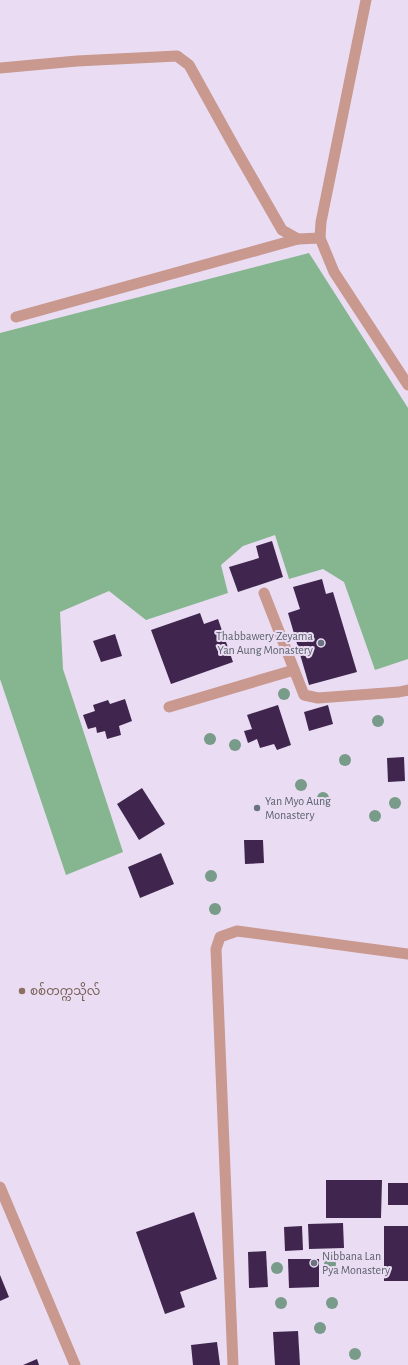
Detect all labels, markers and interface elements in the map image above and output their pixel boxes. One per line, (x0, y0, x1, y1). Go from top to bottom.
place label: Thabbawery Zeyama Yan Aung Monastery (216, 630, 313, 657)
marker: Thabbawery Zeyama Yan Aung Monastery (316, 638, 326, 648)
place label: Yan Myo Aung Monastery (265, 795, 331, 822)
marker: Yan Myo Aung Monastery (252, 803, 262, 813)
place label: စစ်‌တက္ကသိုလ် (30, 982, 100, 1001)
marker: စစ်‌တက္ကသိုလ် (17, 986, 27, 996)
place label: Nibbana Lan Pya Monastery (322, 1250, 390, 1277)
marker: Nibbana Lan Pya Monastery (309, 1258, 319, 1268)

